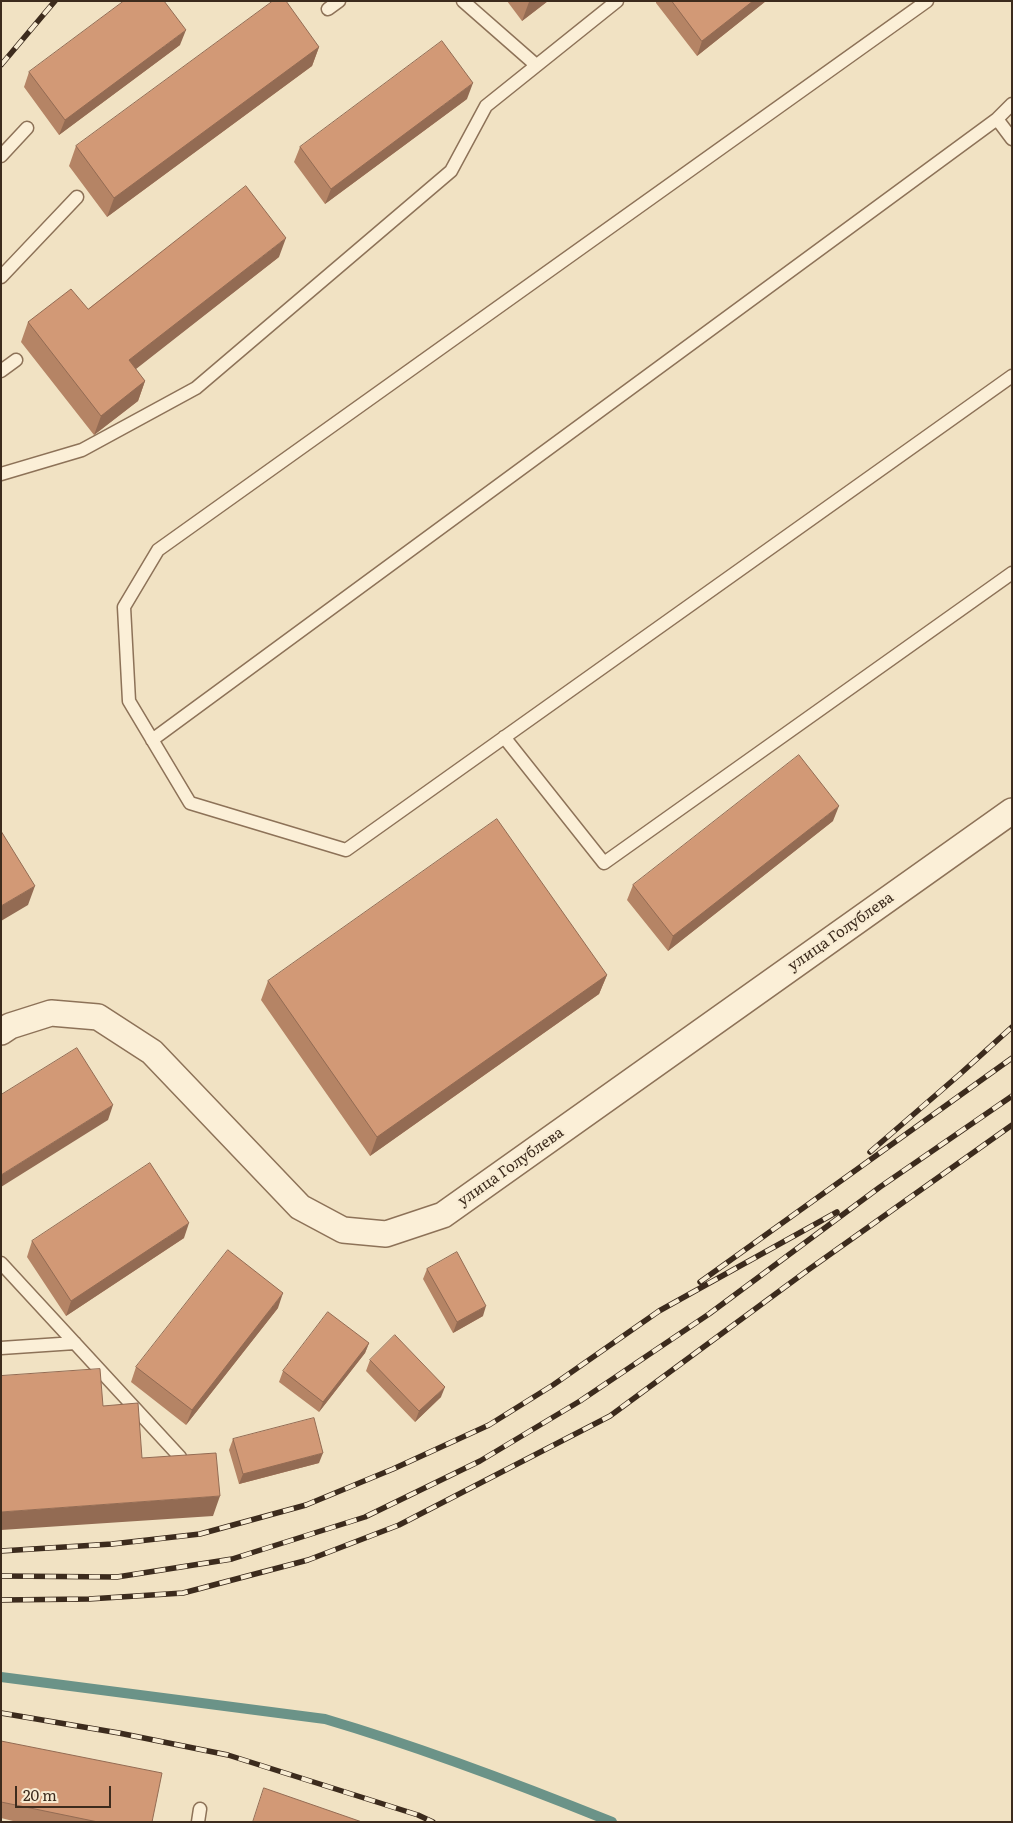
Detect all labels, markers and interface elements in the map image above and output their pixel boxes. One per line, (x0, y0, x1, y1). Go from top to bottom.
street label: улица Голублева (785, 889, 897, 975)
street label: улица Голублева (455, 1124, 567, 1210)
scale bar (18, 1776, 114, 1808)
text: 20 m (23, 1783, 57, 1806)

